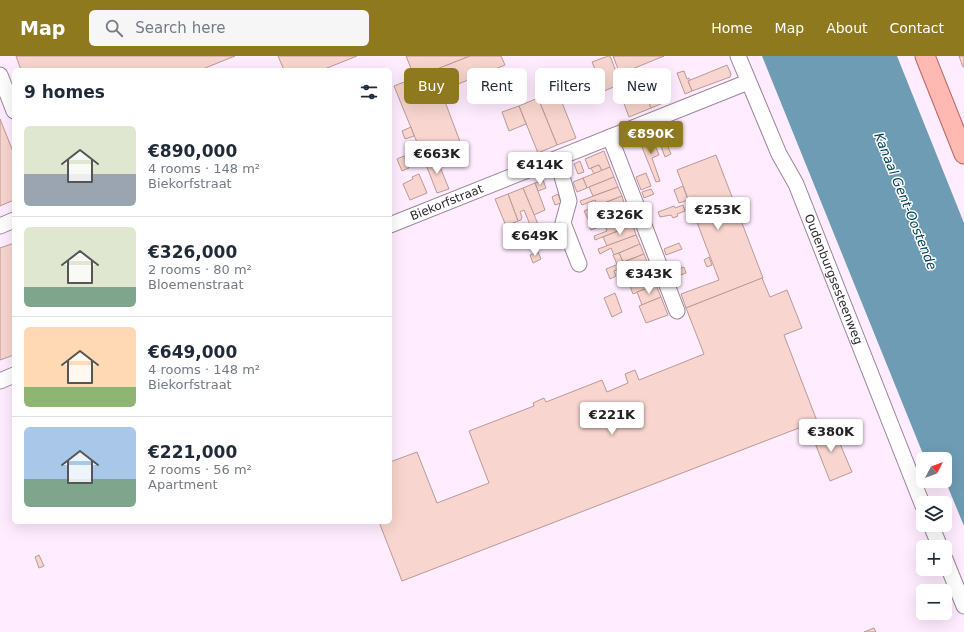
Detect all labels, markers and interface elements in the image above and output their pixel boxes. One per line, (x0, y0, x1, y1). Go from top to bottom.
search box (89, 10, 369, 46)
text: Map (20, 17, 65, 39)
icon: search (103, 17, 125, 39)
text: Search here (135, 19, 225, 37)
text: Home (711, 20, 753, 36)
text: Map (775, 20, 804, 36)
text: About (826, 20, 868, 36)
text: Contact (890, 20, 944, 36)
chip: Buy (404, 68, 459, 104)
chip: Rent (467, 68, 527, 104)
chip: Filters (535, 68, 605, 104)
chip: New (613, 68, 671, 104)
icon: filters (358, 81, 380, 103)
text: 9 homes (24, 82, 105, 102)
pin: €890K (623, 121, 679, 155)
text: €890K (628, 126, 674, 141)
water label: Kanaal Gent-Oostende (871, 130, 940, 272)
text: €890,000 (148, 141, 237, 161)
pin: €663K (409, 141, 465, 175)
icon: home (56, 142, 104, 190)
text: €663K (414, 146, 460, 161)
pin: €414K (512, 152, 568, 186)
text: €414K (517, 157, 563, 172)
text: 4 rooms · 148 m² (148, 161, 260, 176)
text: Biekorfstraat (148, 176, 232, 191)
street label: Biekorfstraat (408, 181, 485, 223)
pin: €253K (690, 197, 746, 231)
pin: €326K (592, 202, 648, 236)
text: €253K (695, 202, 741, 217)
text: €326K (597, 207, 643, 222)
street label: Oudenburgsesteenweg (801, 212, 866, 346)
pin: €649K (507, 223, 563, 257)
text: €649K (512, 228, 558, 243)
text: €326,000 (148, 242, 237, 262)
icon: home (56, 243, 104, 291)
pin: €343K (621, 261, 677, 295)
text: 2 rooms · 80 m² (148, 262, 252, 277)
text: €343K (626, 266, 672, 281)
text: Bloemenstraat (148, 277, 244, 292)
text: €649,000 (148, 342, 237, 362)
icon: home (56, 343, 104, 391)
text: 4 rooms · 148 m² (148, 362, 260, 377)
text: Biekorfstraat (148, 377, 232, 392)
pin: €221K (584, 402, 640, 436)
text: €221K (589, 407, 635, 422)
pin: €380K (803, 419, 859, 453)
text: €380K (808, 424, 854, 439)
text: €221,000 (148, 442, 237, 462)
icon: home (56, 443, 104, 491)
north arrow (916, 452, 952, 488)
map controls (916, 452, 952, 620)
text: 2 rooms · 56 m² (148, 462, 252, 477)
text: Apartment (148, 477, 218, 492)
button: layers (916, 496, 952, 532)
button: + (916, 540, 952, 576)
button: − (916, 584, 952, 620)

